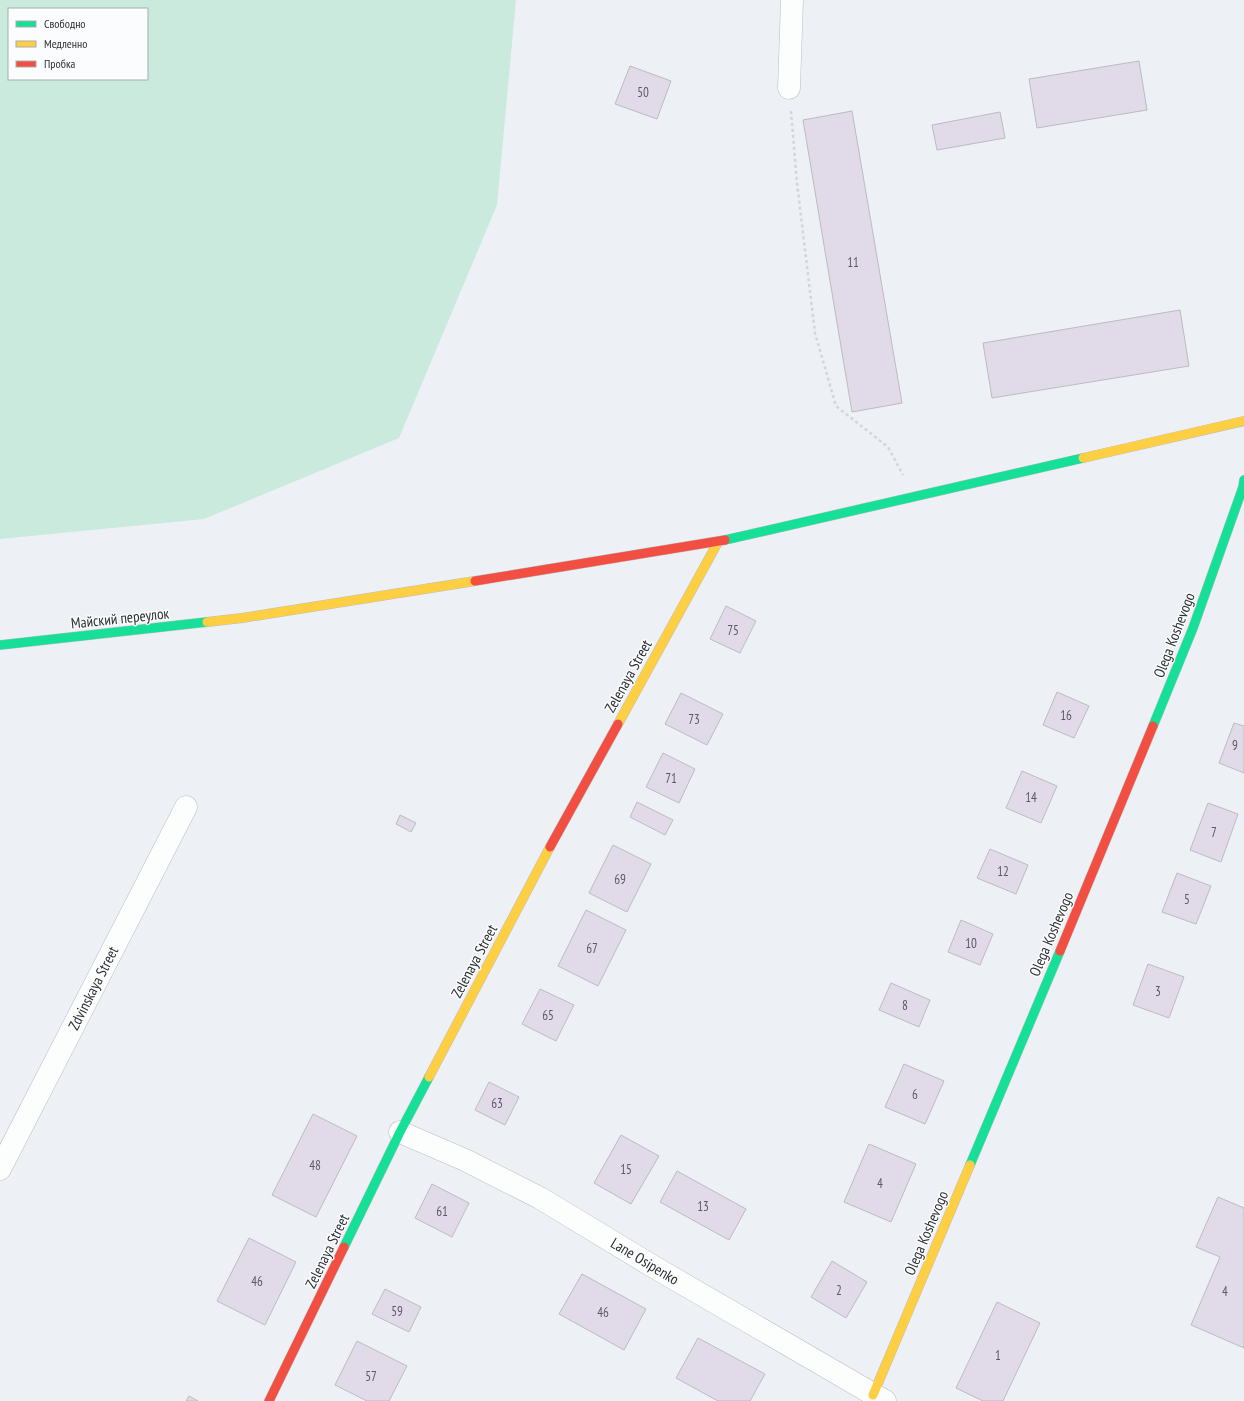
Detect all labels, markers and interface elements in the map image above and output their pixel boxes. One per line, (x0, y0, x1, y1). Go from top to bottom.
legend (8, 8, 148, 80)
text: Свободно (44, 16, 86, 31)
text: Медленно (44, 36, 87, 51)
text: Пробка (44, 56, 76, 71)
house number: 50 (637, 84, 649, 101)
house number: 11 (847, 254, 859, 271)
street label: Olega Koshevogo (1149, 590, 1199, 680)
street label: Майский переулок (70, 603, 170, 633)
house number: 75 (727, 622, 739, 639)
street label: Zelenaya Street (600, 636, 656, 716)
house number: 16 (1060, 707, 1072, 724)
house number: 73 (688, 711, 700, 728)
house number: 9 (1232, 737, 1238, 754)
house number: 71 (665, 770, 677, 787)
house number: 14 (1025, 789, 1037, 806)
house number: 7 (1211, 824, 1217, 841)
house number: 12 (997, 863, 1009, 880)
house number: 69 (614, 871, 626, 888)
street label: Olega Koshevogo (1025, 889, 1077, 979)
house number: 5 (1184, 891, 1190, 908)
street label: Zelenaya Street (447, 921, 501, 1001)
house number: 10 (965, 935, 977, 952)
house number: 67 (586, 940, 598, 957)
street label: Zdvinskaya Street (64, 943, 122, 1033)
house number: 3 (1155, 983, 1161, 1000)
house number: 8 (902, 997, 908, 1014)
house number: 65 (542, 1007, 554, 1024)
house number: 6 (912, 1086, 918, 1103)
house number: 63 (491, 1095, 503, 1112)
house number: 48 (309, 1157, 321, 1174)
house number: 15 (620, 1161, 632, 1178)
house number: 4 (877, 1175, 883, 1192)
street label: Olega Koshevogo (900, 1188, 952, 1278)
house number: 13 (697, 1198, 709, 1215)
house number: 61 (436, 1203, 448, 1220)
street label: Zelenaya Street (301, 1211, 353, 1291)
street label: Lane Osipenko (608, 1233, 682, 1289)
house number: 46 (251, 1273, 263, 1290)
house number: 2 (836, 1282, 842, 1299)
house number: 4 (1222, 1283, 1228, 1300)
house number: 59 (391, 1303, 403, 1320)
house number: 46 (597, 1304, 609, 1321)
house number: 1 (995, 1347, 1001, 1364)
house number: 57 (365, 1368, 377, 1385)

